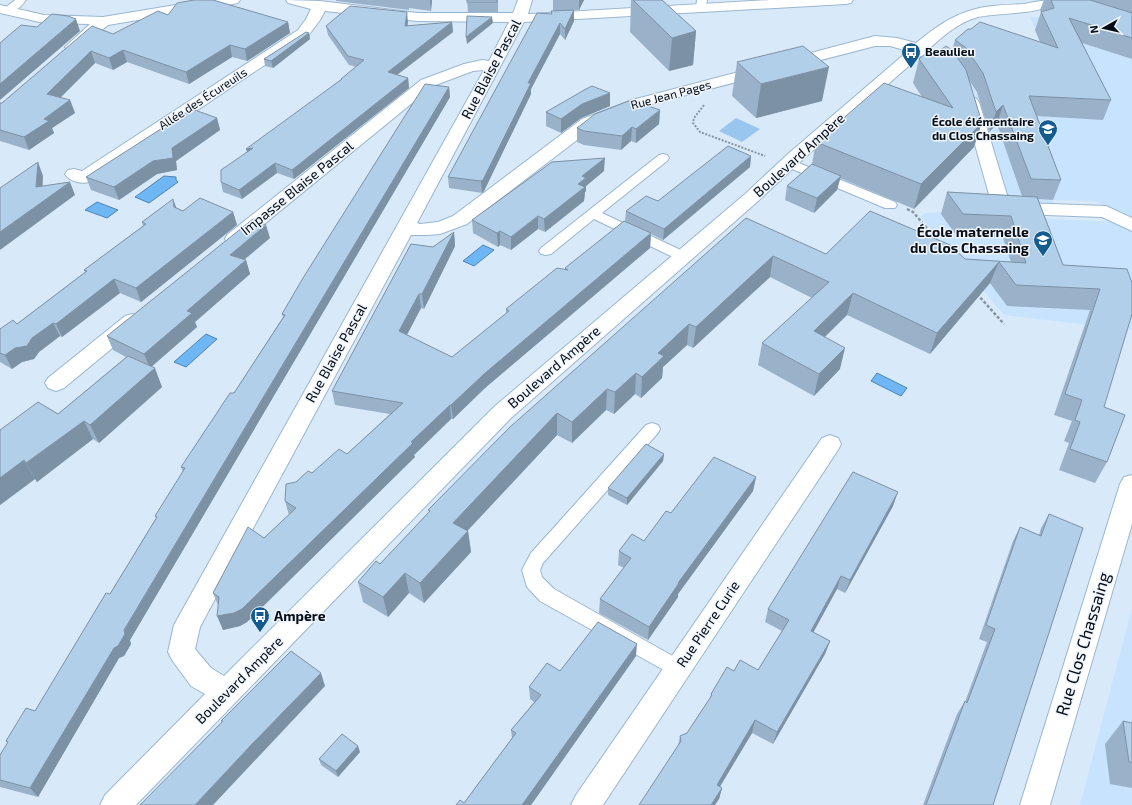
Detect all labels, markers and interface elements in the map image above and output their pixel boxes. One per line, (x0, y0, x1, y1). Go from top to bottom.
north arrow (1084, 8, 1124, 48)
street label: Rue Blaise Pascal (457, 15, 524, 122)
text: N (1087, 25, 1101, 34)
bus stop icon: Beaulieu (900, 41, 922, 69)
place label: Beaulieu (925, 44, 975, 58)
street label: Allée des Écureuils (156, 64, 249, 132)
street label: Rue Jean Pages (629, 77, 713, 112)
street label: Boulevard Ampère (749, 109, 848, 200)
place label: École élémentaire du Clos Chassaing (932, 114, 1034, 142)
school or university icon: École élémentaire du Clos Chassaing (1037, 118, 1059, 146)
street label: Impasse Blaise Pascal (237, 136, 357, 238)
place label: École maternelle du Clos Chassaing (910, 223, 1029, 256)
school or university icon: École maternelle du Clos Chassaing (1032, 229, 1054, 257)
street label: Rue Blaise Pascal (301, 299, 370, 405)
street label: Boulevard Ampère (504, 322, 603, 411)
street label: Rue Clos Chassaing (1051, 569, 1114, 718)
street label: Rue Pierre Curie (672, 577, 743, 670)
bus stop icon: Ampère (249, 605, 271, 633)
place label: Ampère (274, 607, 326, 624)
street label: Boulevard Ampère (191, 632, 286, 727)

